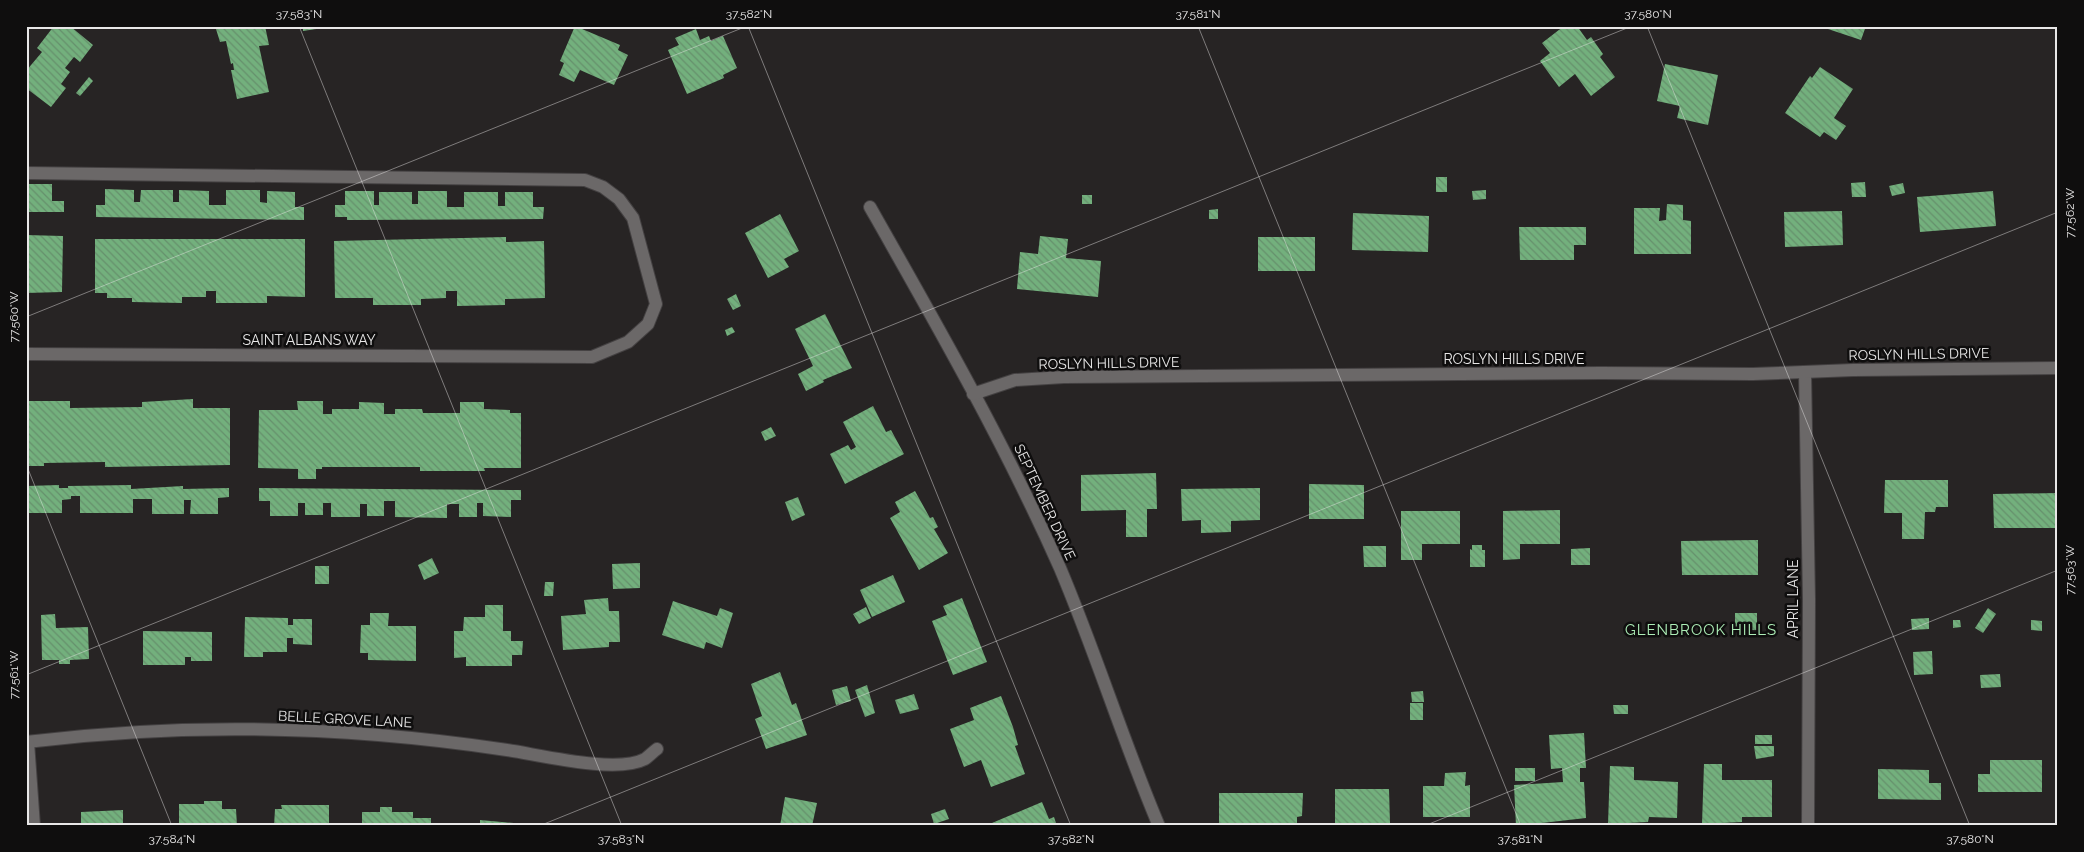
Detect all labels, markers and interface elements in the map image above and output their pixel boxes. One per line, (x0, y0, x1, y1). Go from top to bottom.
text: 37.583°N (276, 7, 322, 21)
text: 37.582°N (726, 7, 772, 21)
text: 37.581°N (1175, 7, 1221, 21)
text: 37.580°N (1624, 7, 1672, 21)
text: 77.562°W (2063, 188, 2077, 238)
text: 77.560°W (7, 291, 21, 342)
street label: SAINT ALBANS WAY (242, 332, 376, 348)
street label: ROSLYN HILLS DRIVE (1848, 345, 1990, 363)
street label: ROSLYN HILLS DRIVE (1443, 351, 1585, 367)
street label: ROSLYN HILLS DRIVE (1038, 354, 1180, 372)
street label: SEPTEMBER DRIVE (1011, 441, 1079, 563)
text: 77.563°W (2063, 545, 2077, 595)
street label: APRIL LANE (1785, 559, 1801, 639)
district label: GLENBROOK HILLS (1625, 621, 1777, 639)
text: 77.561°W (7, 650, 21, 699)
street label: BELLE GROVE LANE (278, 708, 412, 730)
text: 37.584°N (149, 832, 195, 846)
text: 37.583°N (598, 832, 644, 846)
text: 37.582°N (1048, 832, 1094, 846)
text: 37.581°N (1497, 832, 1543, 846)
text: 37.580°N (1946, 832, 1994, 846)

